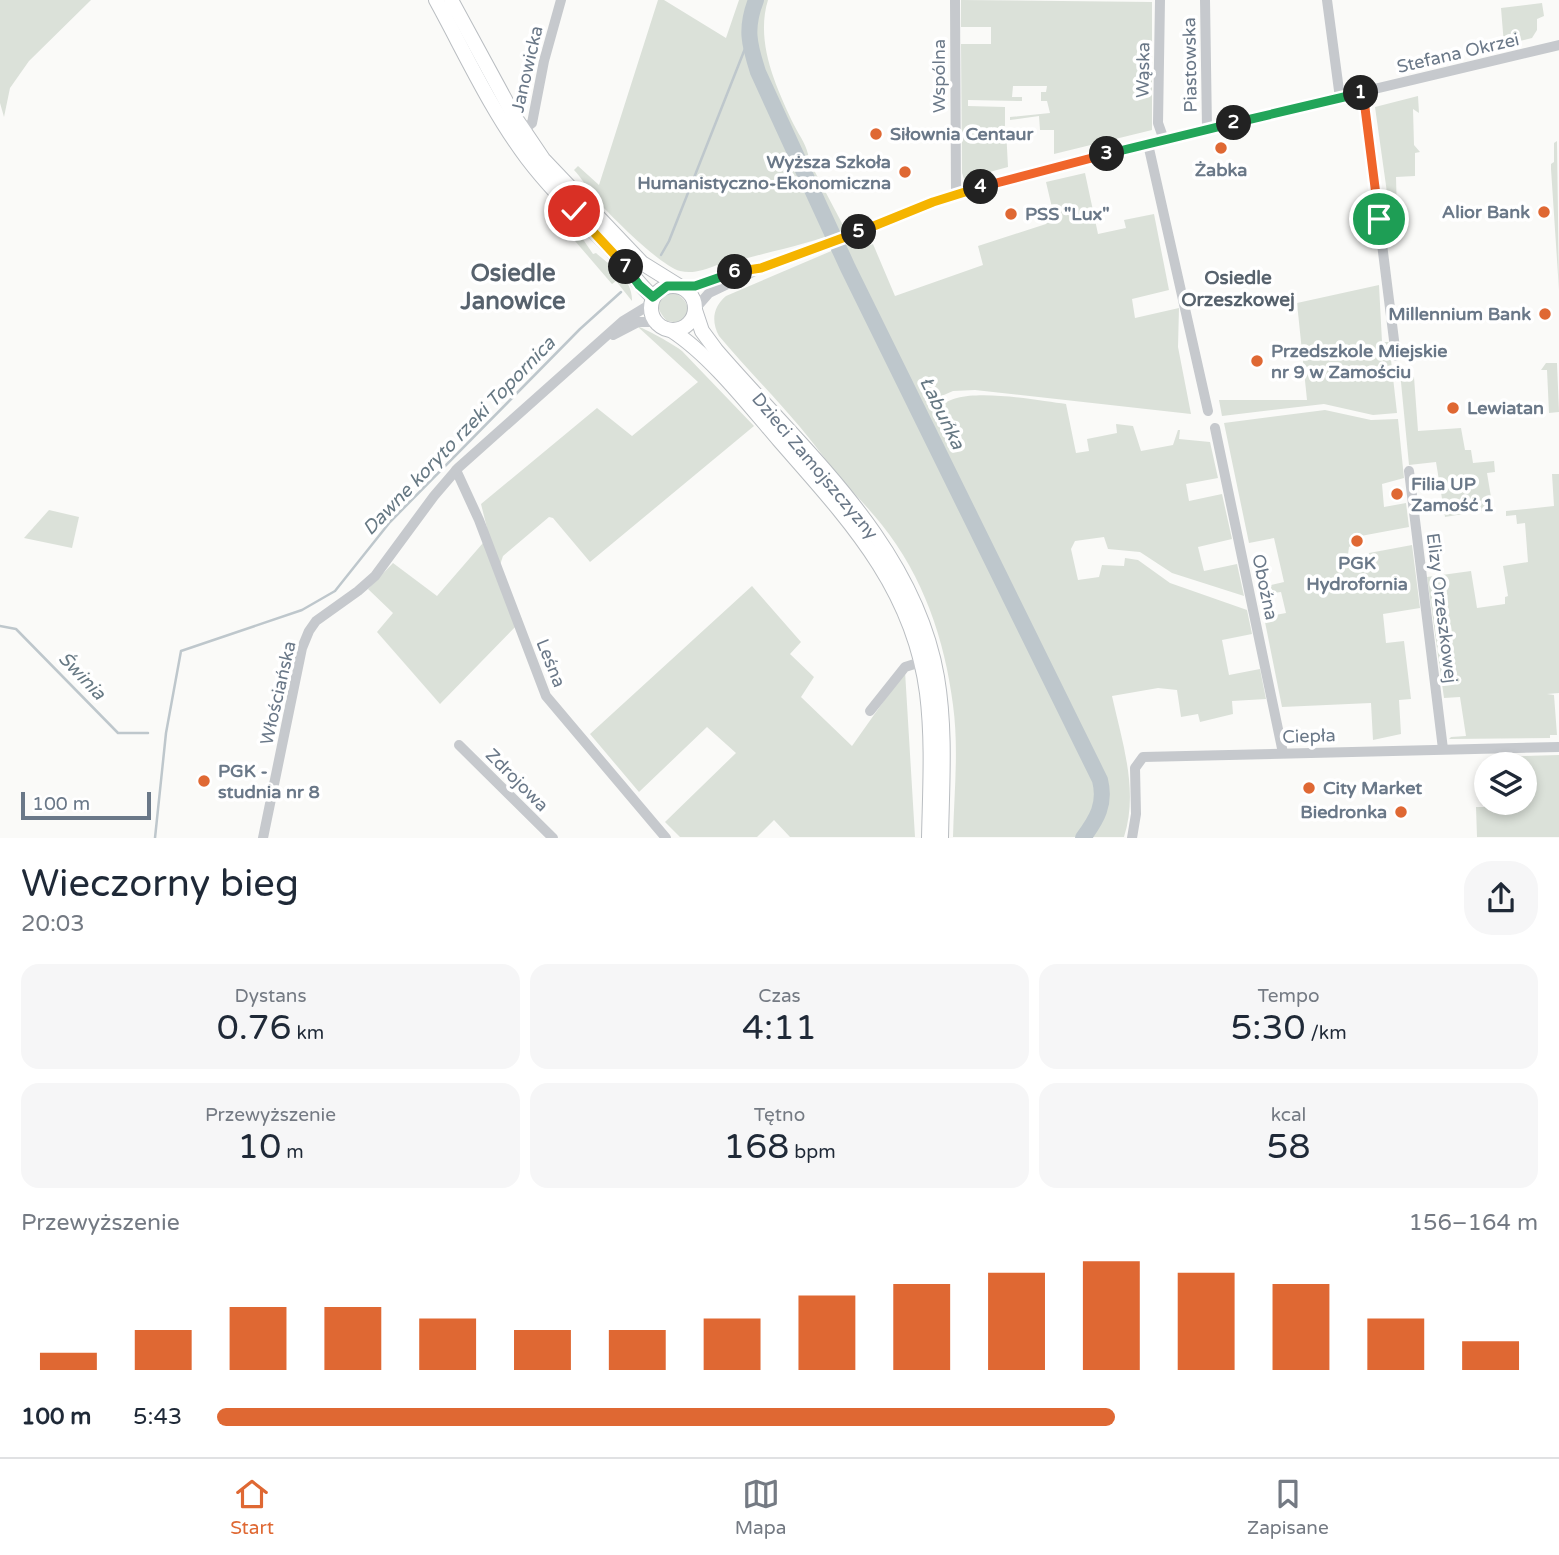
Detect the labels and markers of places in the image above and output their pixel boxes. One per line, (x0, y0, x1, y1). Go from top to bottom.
pin: 1 (1344, 76, 1378, 110)
pin: 2 (1216, 106, 1252, 140)
place label: Siłownia Centaur (890, 123, 1034, 145)
marker: Siłownia Centaur (868, 126, 884, 142)
pin: 3 (1090, 136, 1124, 172)
marker: Żabka (1213, 140, 1229, 156)
place label: Wyższa Szkoła Humanistyczno-Ekonomiczna (637, 151, 891, 194)
place label: Żabka (1195, 159, 1247, 181)
marker: Wyższa Szkoła Humanistyczno-Ekonomiczna (897, 164, 913, 180)
pin: 4 (964, 170, 998, 204)
pin (544, 181, 604, 241)
pin (1349, 189, 1409, 249)
place label: Alior Bank (1442, 201, 1530, 223)
place label: PSS "Lux" (1025, 203, 1110, 225)
marker: Alior Bank (1536, 204, 1552, 220)
marker: PSS "Lux" (1003, 206, 1019, 222)
pin: 5 (842, 215, 876, 250)
pin: 7 (608, 250, 644, 284)
pin: 6 (718, 254, 752, 290)
place label: Millennium Bank (1388, 303, 1531, 325)
marker: Millennium Bank (1537, 306, 1553, 322)
place label: Przedszkole Miejskie nr 9 w Zamościu (1271, 340, 1447, 383)
marker: Przedszkole Miejskie nr 9 w Zamościu (1249, 353, 1265, 369)
place label: Lewiatan (1467, 397, 1544, 419)
marker: Lewiatan (1445, 400, 1461, 416)
place label: Filia UP Zamość 1 (1411, 473, 1494, 516)
marker: Filia UP Zamość 1 (1389, 486, 1405, 502)
marker: PGK Hydrofornia (1349, 533, 1365, 549)
place label: PGK Hydrofornia (1306, 552, 1408, 595)
place label: PGK - studnia nr 8 (218, 760, 320, 803)
marker: PGK - studnia nr 8 (196, 773, 212, 789)
place label: City Market (1323, 777, 1422, 799)
marker: City Market (1301, 780, 1317, 796)
place label: Biedronka (1300, 801, 1387, 823)
marker: Biedronka (1393, 804, 1409, 820)

